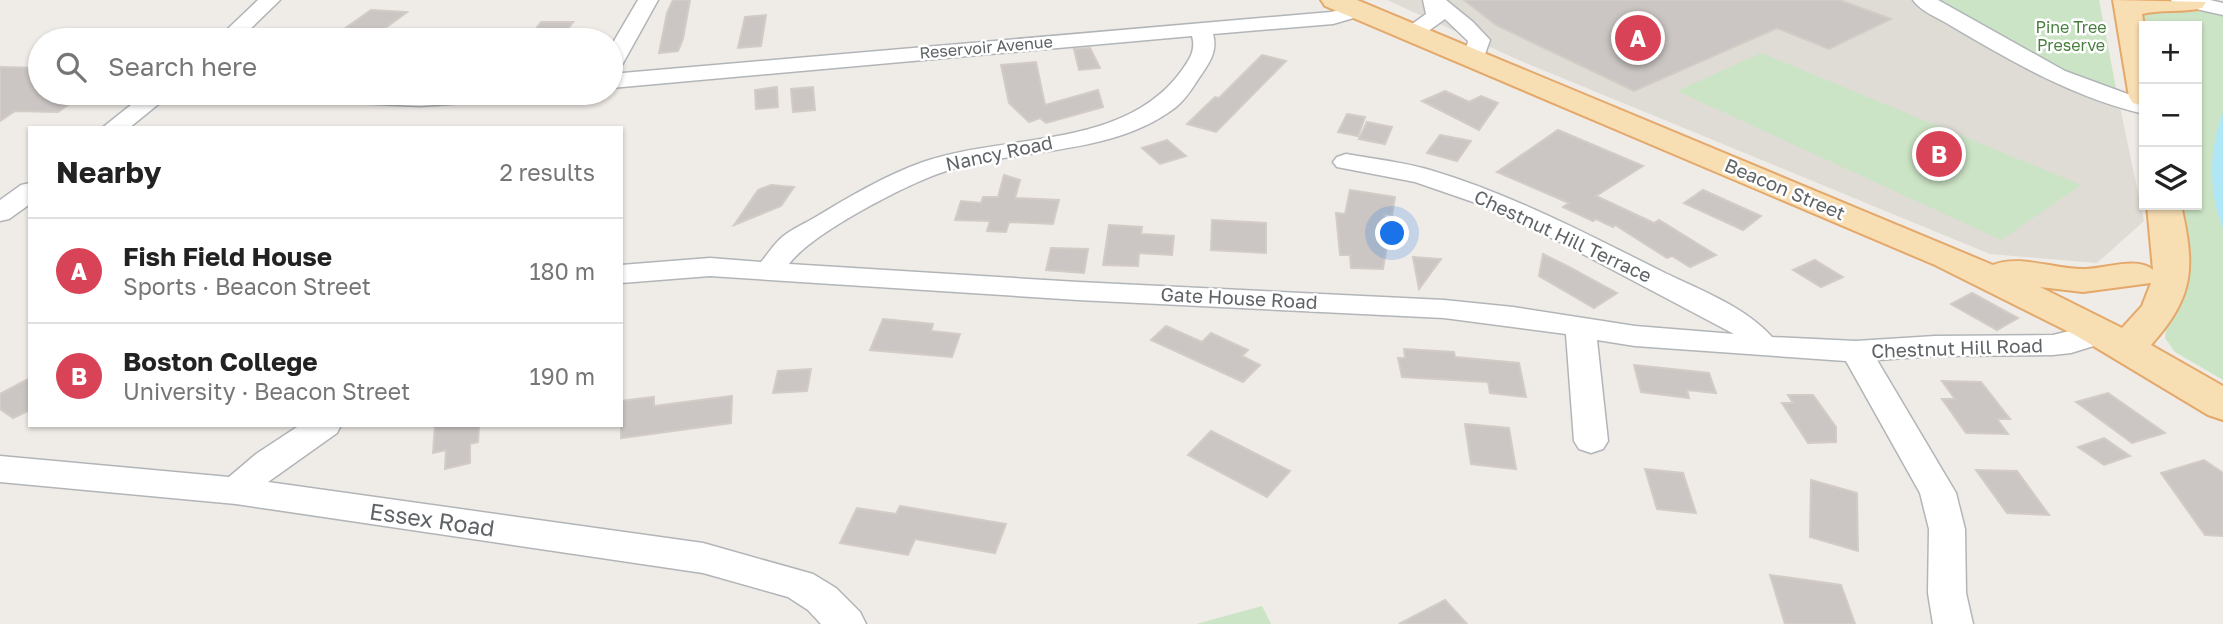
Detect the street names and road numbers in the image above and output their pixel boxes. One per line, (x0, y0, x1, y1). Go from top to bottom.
street label: Reservoir Avenue (919, 31, 1053, 63)
street label: Nancy Road (943, 130, 1054, 175)
street label: Beacon Street (1721, 153, 1849, 224)
street label: Chestnut Hill Terrace (1471, 184, 1656, 287)
street label: Gate House Road (1160, 282, 1318, 313)
street label: Chestnut Hill Road (1871, 333, 2043, 362)
street label: Essex Road (368, 496, 496, 542)

